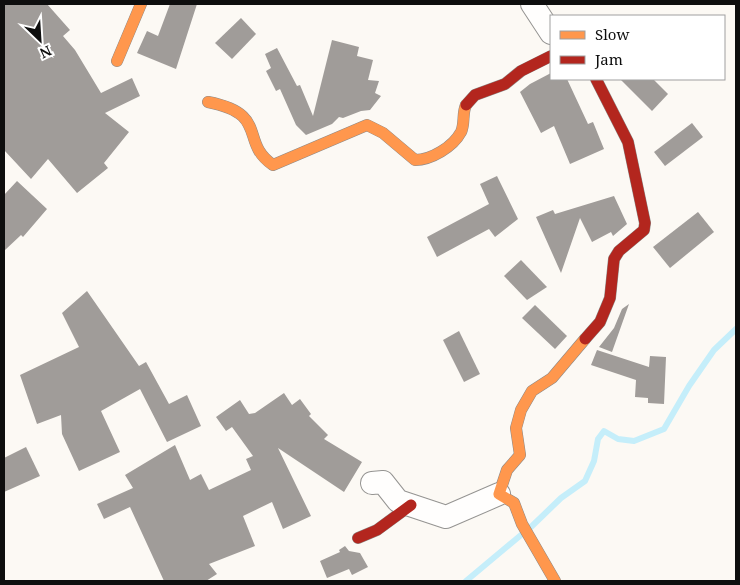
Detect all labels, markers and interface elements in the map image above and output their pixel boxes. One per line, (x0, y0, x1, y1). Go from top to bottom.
north arrow (15, 15, 65, 65)
legend (550, 15, 725, 80)
text: Slow (595, 24, 629, 44)
text: N (37, 41, 55, 63)
text: Jam (594, 49, 623, 69)

